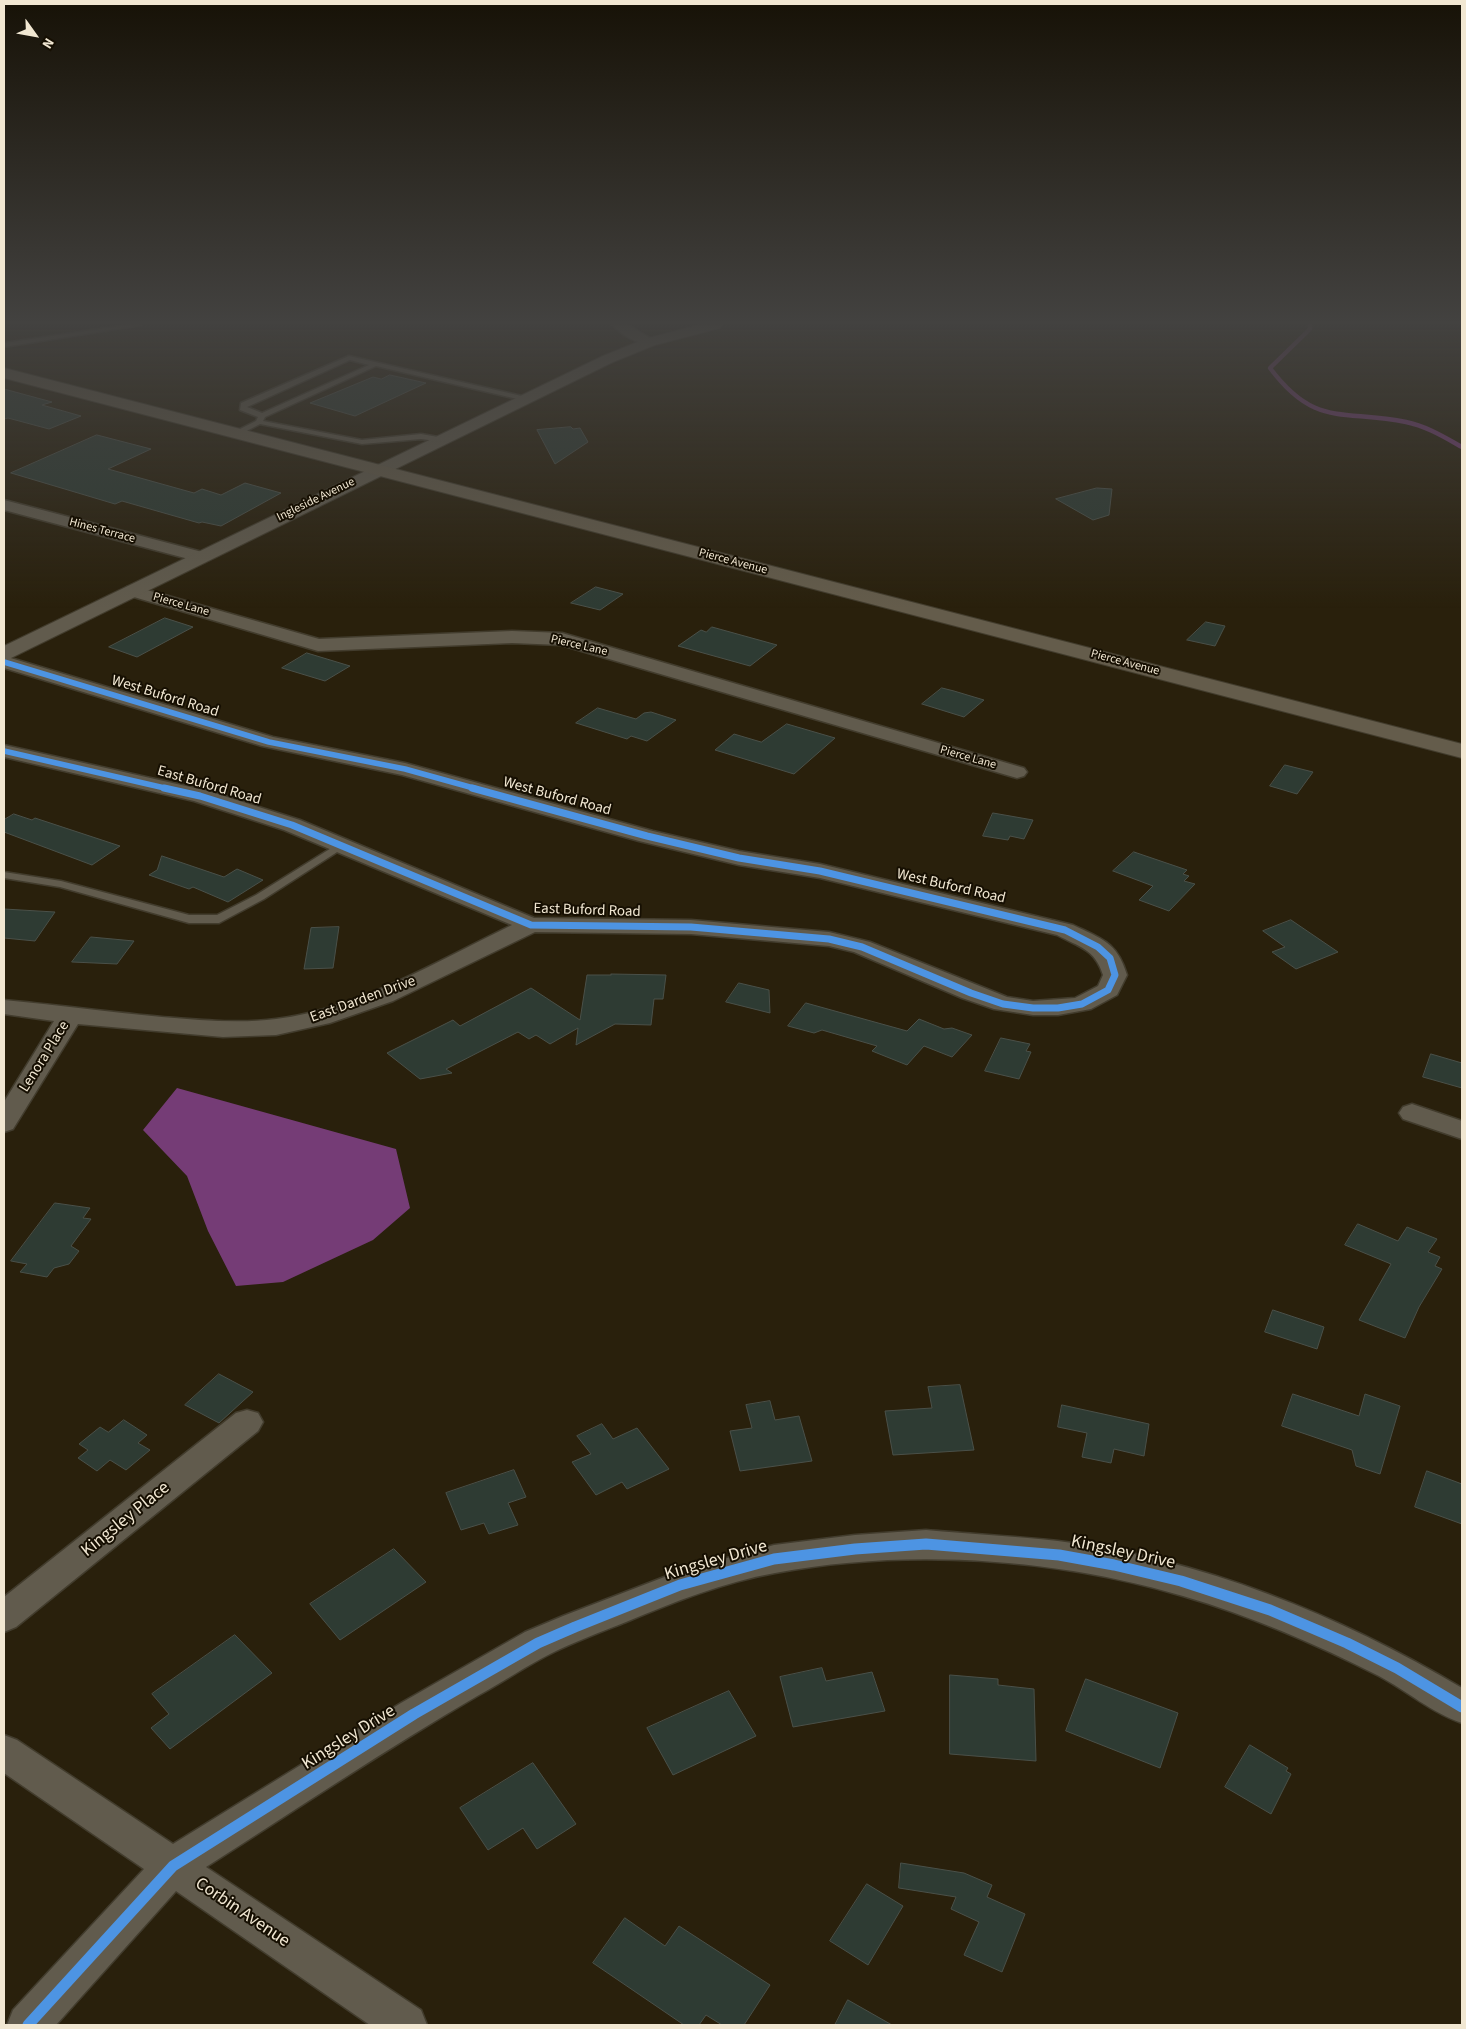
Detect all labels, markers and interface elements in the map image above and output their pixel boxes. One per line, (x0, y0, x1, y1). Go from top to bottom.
north arrow (10, 10, 60, 60)
text: N (37, 34, 59, 52)
street label: Ingleside Avenue (275, 475, 357, 525)
street label: Hines Terrace (68, 515, 136, 547)
street label: Pierce Avenue (697, 546, 769, 578)
street label: Pierce Lane (151, 590, 211, 620)
street label: Pierce Lane (549, 632, 609, 660)
street label: Pierce Avenue (1089, 647, 1161, 679)
street label: West Buford Road (109, 672, 221, 722)
street label: Pierce Lane (938, 743, 998, 773)
street label: East Buford Road (155, 763, 263, 809)
street label: West Buford Road (501, 774, 613, 820)
street label: West Buford Road (895, 866, 1007, 908)
street label: East Buford Road (533, 900, 641, 922)
street label: East Darden Drive (308, 973, 418, 1027)
street label: Lenora Place (16, 1018, 74, 1096)
street label: Kingsley Place (77, 1478, 175, 1562)
street label: Kingsley Drive (1069, 1531, 1177, 1575)
street label: Kingsley Drive (662, 1536, 770, 1586)
street label: Kingsley Drive (298, 1701, 400, 1775)
street label: Corbin Avenue (191, 1873, 293, 1953)

